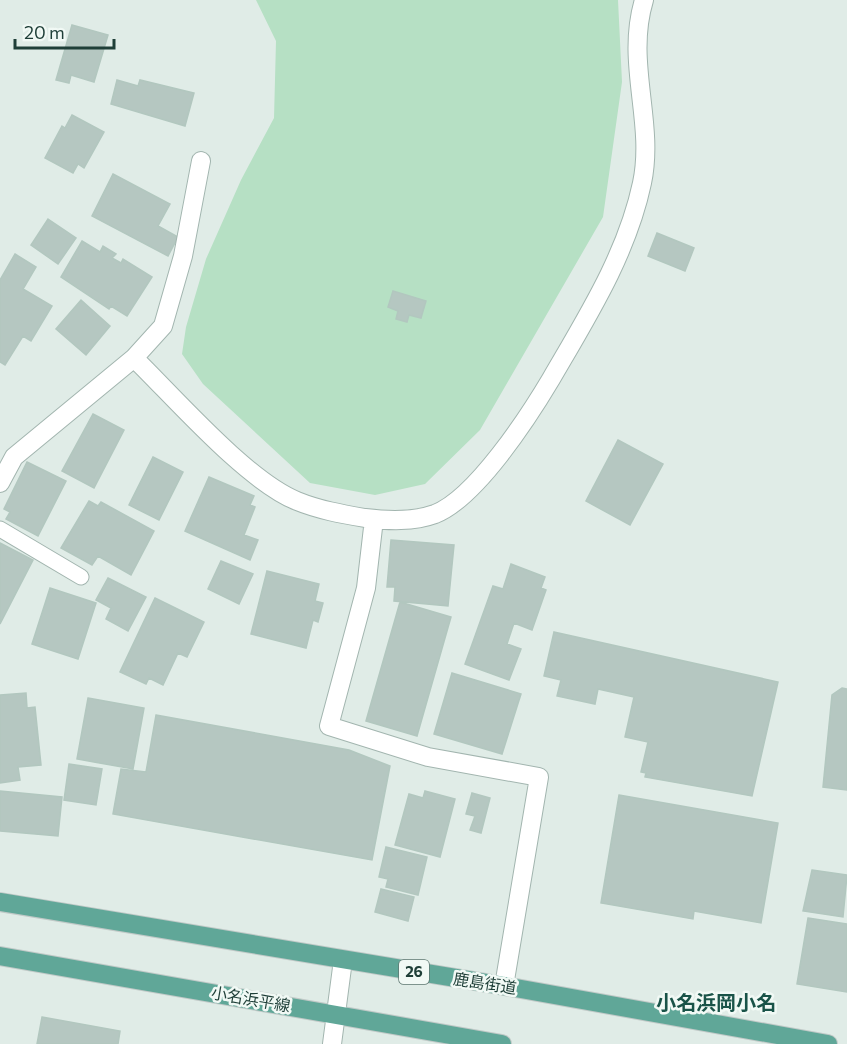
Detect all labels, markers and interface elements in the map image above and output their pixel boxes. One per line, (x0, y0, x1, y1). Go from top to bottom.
scale bar (15, 12, 114, 50)
text: 20 m (24, 21, 65, 43)
road number: 26 (399, 960, 429, 984)
street label: 鹿島街道 (452, 968, 518, 997)
street label: 小名浜平線 (210, 982, 292, 1015)
district label: 小名浜岡小名 (656, 990, 776, 1014)

